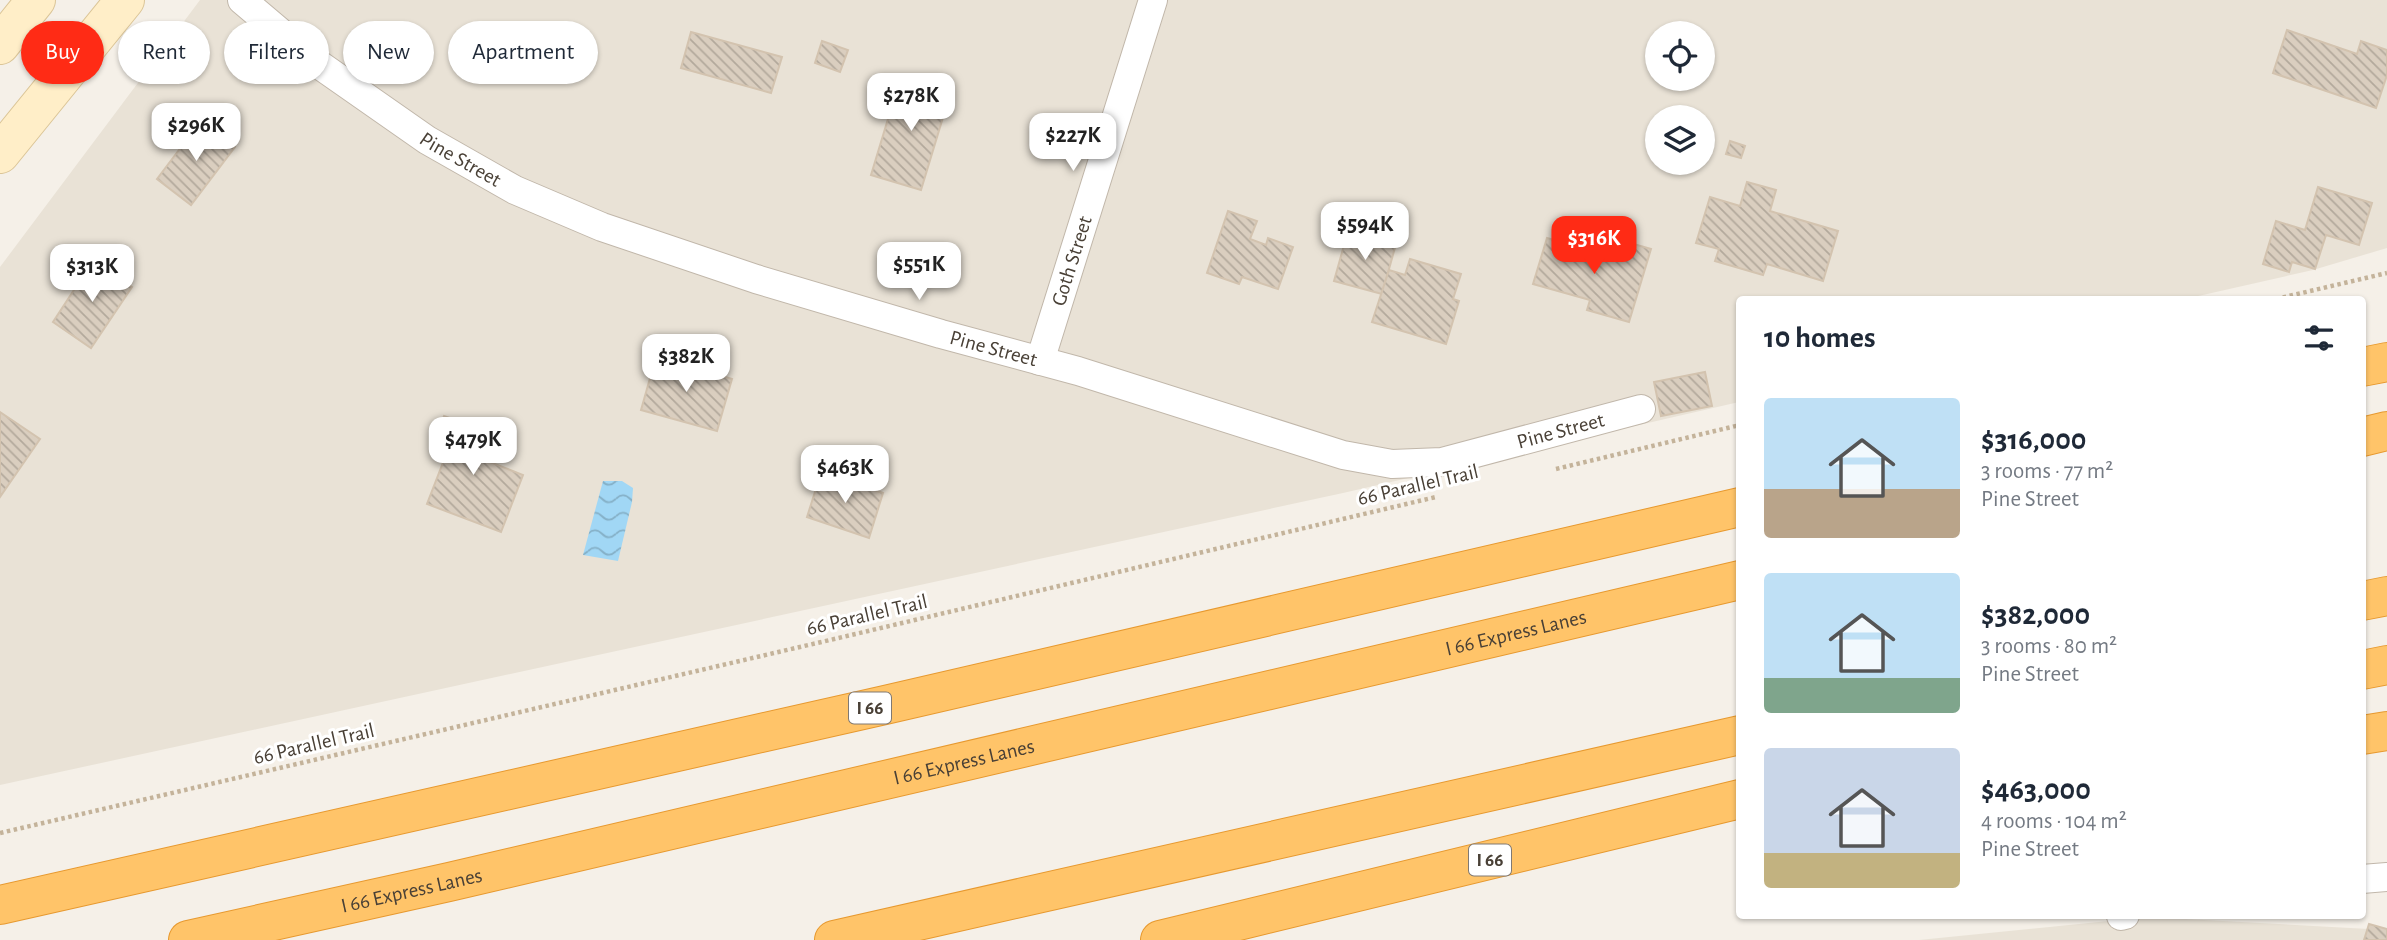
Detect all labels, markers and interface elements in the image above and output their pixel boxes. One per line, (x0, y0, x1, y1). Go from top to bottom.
chip: Buy (21, 21, 104, 84)
chip: Rent (118, 21, 210, 84)
chip: Filters (224, 21, 329, 84)
chip: New (343, 21, 434, 84)
chip: Apartment (448, 21, 598, 84)
map controls (1645, 21, 1715, 175)
button: locate (1645, 21, 1715, 91)
pin: $278K (862, 74, 960, 133)
text: $278K (883, 84, 939, 107)
pin: $296K (147, 104, 245, 163)
button: layers (1645, 105, 1715, 175)
text: $296K (168, 114, 224, 137)
pin: $227K (1024, 114, 1122, 173)
text: $227K (1045, 124, 1101, 147)
street label: Pine Street (416, 128, 505, 191)
pin: $594K (1316, 202, 1414, 262)
street label: Goth Street (1047, 213, 1095, 308)
text: $594K (1337, 213, 1393, 236)
pin: $316K (1545, 216, 1643, 276)
text: $316K (1567, 227, 1621, 250)
pin: $551K (870, 243, 968, 302)
pin: $313K (43, 244, 141, 304)
text: $551K (893, 253, 945, 276)
text: $313K (66, 255, 118, 278)
icon: filters (2300, 319, 2338, 357)
text: 10 homes (1764, 323, 1875, 353)
street label: Pine Street (948, 326, 1040, 370)
pin: $382K (637, 334, 735, 394)
text: $382K (658, 345, 714, 368)
street label: Pine Street (1515, 409, 1607, 452)
pin: $479K (424, 418, 522, 477)
text: $316,000 (1981, 425, 2086, 455)
icon: home (1820, 426, 1904, 510)
text: $479K (445, 428, 501, 451)
pin: $463K (796, 446, 894, 505)
text: $463K (817, 456, 873, 479)
text: 3 rooms · 77 m² (1981, 460, 2113, 483)
street label: 66 Parallel Trail (1355, 461, 1481, 509)
text: Pine Street (1981, 488, 2079, 511)
street label: 66 Parallel Trail (804, 591, 930, 639)
text: $382,000 (1981, 600, 2090, 630)
icon: home (1820, 601, 1904, 685)
street label: I 66 Express Lanes (1443, 606, 1588, 659)
text: 3 rooms · 80 m² (1981, 635, 2117, 658)
text: Pine Street (1981, 663, 2079, 686)
road number: I 66 (849, 692, 891, 723)
street label: 66 Parallel Trail (251, 720, 377, 768)
street label: I 66 Express Lanes (891, 735, 1036, 788)
text: $463,000 (1981, 775, 2091, 805)
icon: home (1820, 776, 1904, 860)
text: 4 rooms · 104 m² (1981, 810, 2127, 833)
text: Pine Street (1981, 838, 2079, 861)
road number: I 66 (1469, 845, 1511, 876)
street label: I 66 Express Lanes (339, 864, 484, 916)

